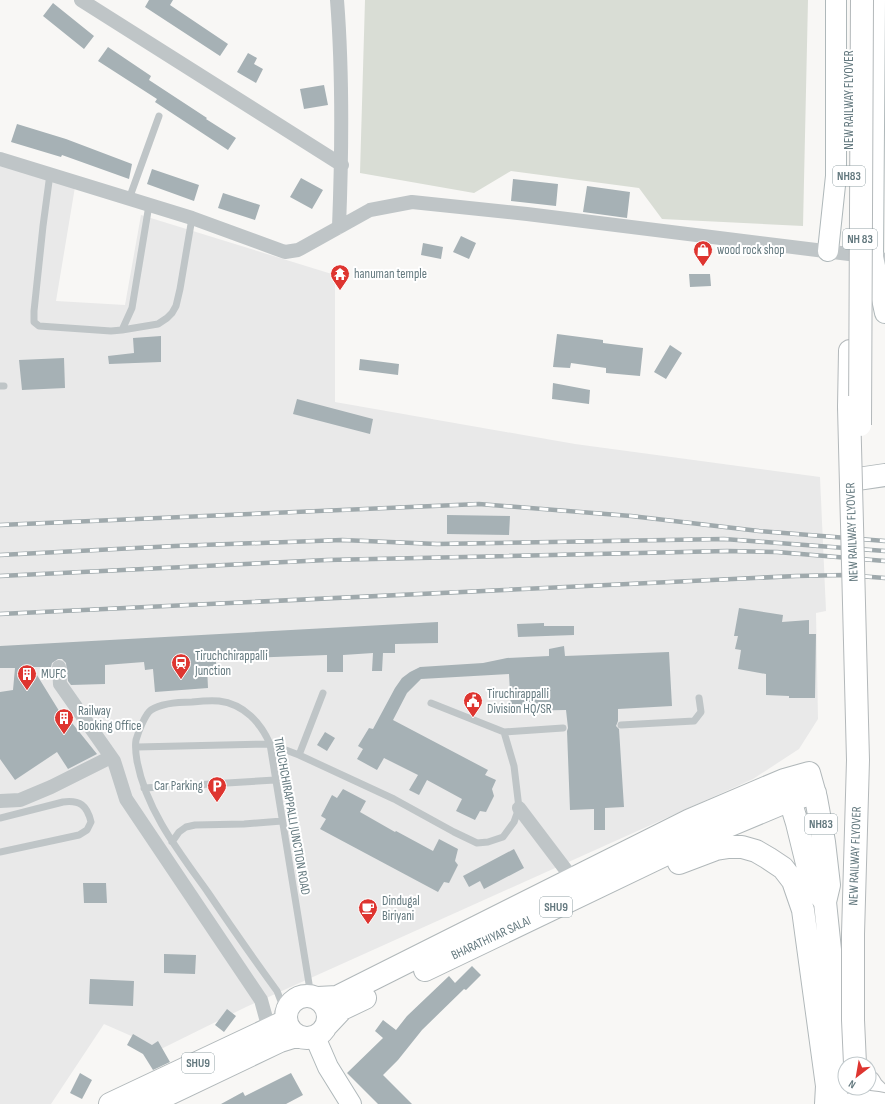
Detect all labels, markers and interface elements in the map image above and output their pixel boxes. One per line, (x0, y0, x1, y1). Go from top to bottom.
street label: NEW RAILWAY FLYOVER (841, 50, 857, 150)
road number: NH83 (833, 166, 865, 186)
road number: NH 83 (843, 229, 877, 249)
shop icon: wood rock shop (692, 239, 714, 267)
place label: wood rock shop (717, 242, 785, 258)
temple icon: hanuman temple (329, 263, 351, 291)
place label: hanuman temple (354, 266, 427, 282)
street label: NEW RAILWAY FLYOVER (842, 482, 862, 582)
place label: Tiruchchirappalli Junction (194, 648, 268, 679)
station icon: Tiruchchirappalli Junction (170, 652, 192, 680)
building icon: MUFC (16, 663, 38, 691)
place label: MUFC (41, 666, 66, 682)
place label: Tiruchirappalli Division HQ/SR (487, 686, 552, 717)
public building icon: Tiruchirappalli Division HQ/SR (462, 690, 484, 718)
place label: Railway Booking Office (78, 703, 141, 734)
building icon: Railway Booking Office (53, 707, 75, 735)
street label: TIRUCHCHIRAPPALLI JUNCTION ROAD (270, 736, 314, 896)
parking icon: Car Parking (206, 775, 228, 803)
place label: Car Parking (154, 778, 203, 794)
street label: NEW RAILWAY FLYOVER (845, 806, 865, 906)
road number: NH83 (805, 814, 837, 834)
place label: Dindugal Biriyani (382, 893, 420, 924)
cafe icon: Dindugal Biriyani (357, 897, 379, 925)
road number: SHU9 (540, 897, 572, 917)
street label: BHARATHIYAR SALAI (449, 913, 533, 963)
road number: SHU9 (182, 1053, 214, 1073)
north arrow (837, 1056, 877, 1096)
text: N (846, 1077, 858, 1091)

